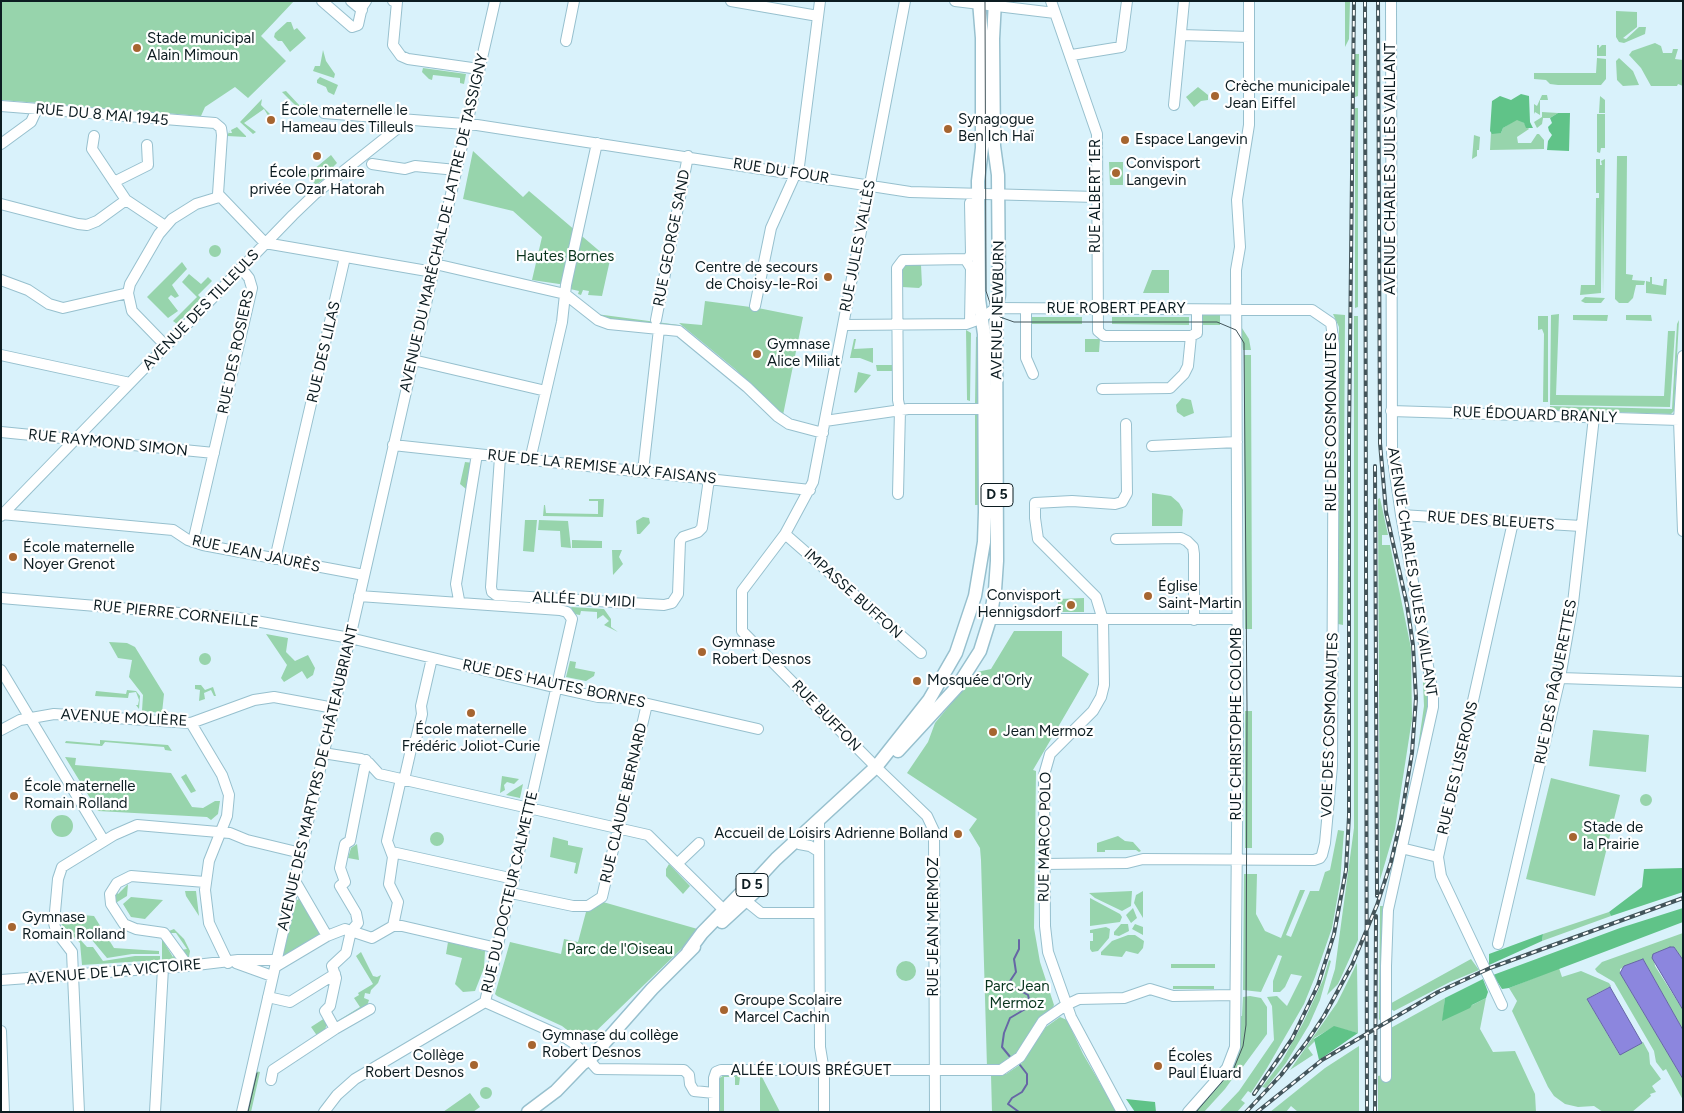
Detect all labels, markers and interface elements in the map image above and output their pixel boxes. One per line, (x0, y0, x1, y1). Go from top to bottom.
place label: Stade municipal Alain Mimoun (147, 30, 255, 65)
marker: Stade municipal Alain Mimoun (131, 42, 143, 54)
street label: AVENUE CHARLES JULES VAILLANT (1382, 43, 1400, 295)
street label: AVENUE DU MARÉCHAL DE LATTRE DE TASSIGNY (396, 52, 492, 394)
place label: Crèche municipale Jean Eiffel (1225, 78, 1350, 113)
marker: Crèche municipale Jean Eiffel (1209, 90, 1221, 102)
street label: RUE DU 8 MAI 1945 (35, 100, 169, 130)
place label: École maternelle le Hameau des Tilleuls (281, 102, 413, 137)
place label: Synagogue Ben Ich Haï (958, 111, 1034, 146)
marker: École maternelle le Hameau des Tilleuls (265, 114, 277, 126)
marker: Synagogue Ben Ich Haï (942, 123, 954, 135)
place label: Espace Langevin (1135, 131, 1248, 149)
marker: Espace Langevin (1119, 134, 1131, 146)
street label: RUE ALBERT 1ER (1087, 139, 1105, 253)
marker: École primaire privée Ozar Hatorah (311, 150, 323, 162)
street label: RUE DU FOUR (732, 155, 830, 187)
place label: Convisport Langevin (1126, 155, 1200, 190)
place label: École primaire privée Ozar Hatorah (250, 164, 384, 199)
marker: Convisport Langevin (1110, 167, 1122, 179)
street label: RUE GEORGE SAND (650, 168, 694, 308)
street label: RUE JULES VALLÈS (836, 178, 880, 314)
street label: AVENUE NEWBURN (988, 240, 1008, 380)
street label: AVENUE DES TILLEULS (139, 246, 263, 374)
park label: Hautes Bornes (516, 248, 614, 266)
place label: Centre de secours de Choisy-le-Roi (695, 259, 818, 294)
marker: Centre de secours de Choisy-le-Roi (822, 271, 834, 283)
street label: RUE DES ROSIERS (214, 288, 258, 416)
street label: RUE DES LILAS (304, 299, 344, 405)
street label: RUE ROBERT PEARY (1046, 300, 1186, 318)
street label: RUE DES COSMONAUTES (1323, 332, 1341, 512)
place label: Gymnase Alice Miliat (767, 336, 840, 371)
marker: Gymnase Alice Miliat (751, 348, 763, 360)
street label: RUE ÉDOUARD BRANLY (1452, 403, 1618, 427)
street label: RUE RAYMOND SIMON (27, 426, 189, 460)
street label: RUE DE LA REMISE AUX FAISANS (487, 446, 717, 488)
street label: AVENUE CHARLES JULES VAILLANT (1383, 446, 1441, 698)
road number: D 5 (981, 484, 1013, 506)
street label: RUE DES BLEUETS (1427, 508, 1555, 534)
street label: RUE JEAN JAURÈS (190, 532, 322, 576)
place label: École maternelle Noyer Grenot (23, 539, 135, 574)
street label: IMPASSE BUFFON (800, 545, 906, 643)
marker: École maternelle Noyer Grenot (7, 551, 19, 563)
place label: Église Saint-Martin (1158, 578, 1242, 613)
place label: Convisport Hennigsdorf (977, 587, 1061, 622)
street label: ALLÉE DU MIDI (532, 588, 636, 612)
marker: Église Saint-Martin (1142, 590, 1154, 602)
street label: RUE PIERRE CORNEILLE (92, 596, 260, 632)
street label: RUE DES PÂQUERETTES (1531, 598, 1581, 766)
marker: Convisport Hennigsdorf (1065, 599, 1077, 611)
street label: AVENUE DES MARTYRS DE CHÂTEAUBRIANT (274, 623, 362, 933)
street label: RUE CHRISTOPHE COLOMB (1228, 627, 1246, 821)
street label: VOIE DES COSMONAUTES (1318, 632, 1342, 818)
place label: Gymnase Robert Desnos (712, 634, 811, 669)
marker: Gymnase Robert Desnos (696, 646, 708, 658)
street label: RUE DES HAUTES BORNES (461, 656, 647, 712)
place label: Mosquée d'Orly (927, 672, 1032, 690)
marker: Mosquée d'Orly (911, 675, 923, 687)
street label: RUE BUFFON (788, 677, 864, 755)
street label: RUE DES LISERONS (1434, 699, 1482, 837)
street label: AVENUE MOLIÈRE (60, 706, 188, 730)
marker: École maternelle Frédéric Joliot-Curie (465, 707, 477, 719)
place label: École maternelle Frédéric Joliot-Curie (402, 721, 540, 756)
street label: RUE CLAUDE BERNARD (597, 721, 651, 885)
place label: Jean Mermoz (1003, 723, 1093, 741)
marker: Jean Mermoz (987, 726, 999, 738)
street label: RUE MARCO POLO (1035, 772, 1055, 902)
place label: École maternelle Romain Rolland (24, 778, 136, 813)
street label: RUE DU DOCTEUR CALMETTE (478, 789, 542, 995)
marker: École maternelle Romain Rolland (8, 790, 20, 802)
place label: Stade de la Prairie (1583, 819, 1643, 854)
place label: Accueil de Loisirs Adrienne Bolland (714, 825, 948, 843)
marker: Accueil de Loisirs Adrienne Bolland (952, 828, 964, 840)
marker: Stade de la Prairie (1567, 831, 1579, 843)
street label: RUE JEAN MERMOZ (925, 857, 943, 997)
road number: D 5 (736, 874, 768, 896)
place label: Gymnase Romain Rolland (22, 909, 126, 944)
marker: Gymnase Romain Rolland (6, 921, 18, 933)
park label: Parc de l'Oiseau (567, 941, 673, 959)
street label: AVENUE DE LA VICTOIRE (26, 955, 202, 989)
park label: Parc Jean Mermoz (984, 978, 1050, 1013)
place label: Groupe Scolaire Marcel Cachin (734, 992, 842, 1027)
marker: Groupe Scolaire Marcel Cachin (718, 1004, 730, 1016)
place label: Gymnase du collège Robert Desnos (542, 1027, 678, 1062)
marker: Gymnase du collège Robert Desnos (526, 1039, 538, 1051)
place label: Collège Robert Desnos (365, 1047, 464, 1082)
place label: Écoles Paul Éluard (1168, 1048, 1242, 1083)
marker: Collège Robert Desnos (468, 1059, 480, 1071)
marker: Écoles Paul Éluard (1152, 1060, 1164, 1072)
street label: ALLÉE LOUIS BRÉGUET (731, 1062, 891, 1080)

